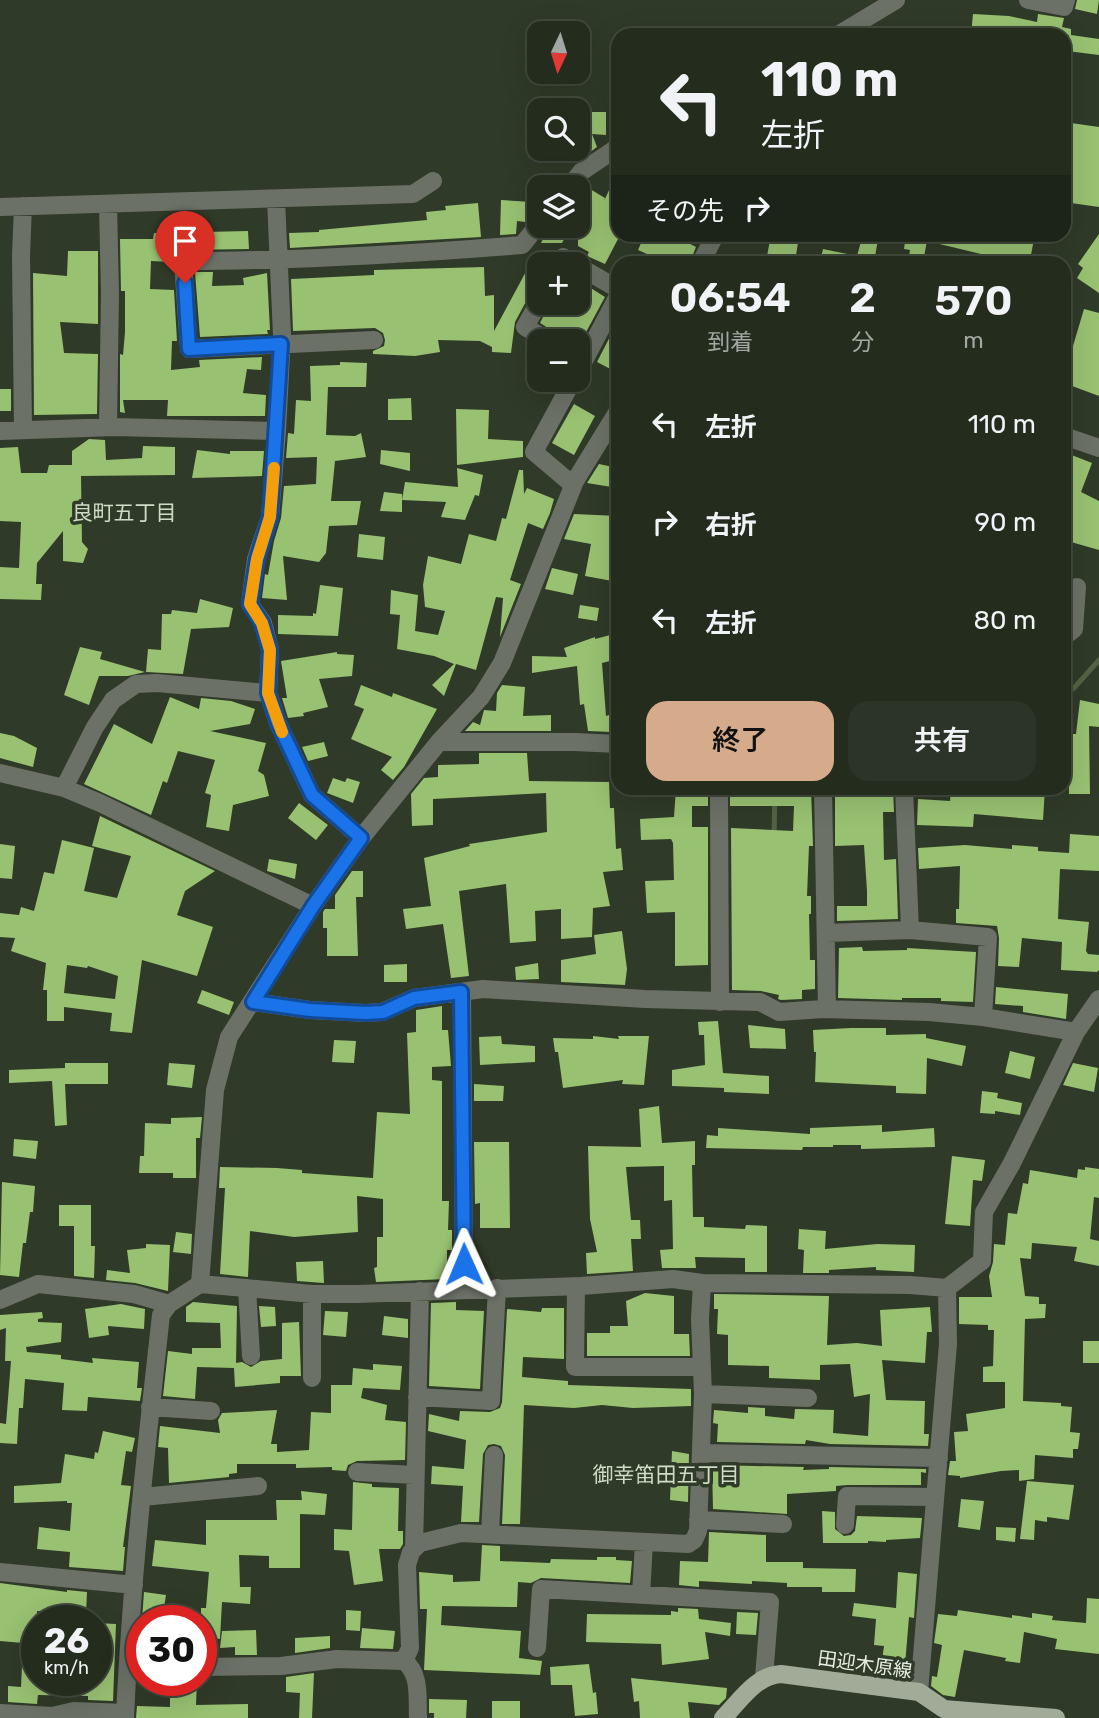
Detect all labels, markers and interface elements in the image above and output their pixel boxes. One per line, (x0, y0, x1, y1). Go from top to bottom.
north arrow (527, 21, 590, 84)
map controls (527, 21, 590, 392)
text: 110 m (761, 50, 898, 108)
icon: left (646, 56, 737, 147)
button: search (527, 98, 590, 161)
text: 左折 (761, 116, 825, 154)
button: layers (527, 175, 590, 238)
icon: right (738, 189, 776, 227)
text: その先 (646, 196, 724, 227)
pin (155, 211, 215, 283)
icon: arrive (166, 222, 204, 260)
button: + (527, 252, 590, 315)
text: 06:54 (670, 273, 791, 323)
text: 2 (849, 273, 876, 323)
text: 570 (934, 276, 1012, 326)
text: m (963, 326, 984, 354)
text: 到着 (707, 328, 753, 356)
text: 分 (851, 328, 874, 356)
button: − (527, 329, 590, 392)
icon: left (646, 405, 684, 443)
text: 110 m (968, 409, 1036, 440)
text: 左折 (705, 412, 757, 443)
district label: 良町五丁目 (72, 500, 177, 525)
icon: right (646, 503, 684, 541)
text: 90 m (975, 507, 1036, 538)
text: 右折 (705, 510, 757, 541)
icon: left (646, 601, 684, 639)
text: 80 m (973, 605, 1036, 636)
text: 左折 (705, 608, 757, 639)
button: 終了 (646, 701, 834, 781)
button: 共有 (848, 701, 1036, 781)
position arrow (427, 1227, 501, 1301)
district label: 御幸笛田五丁目 (593, 1462, 740, 1487)
speed limit sign: 30 (126, 1605, 217, 1696)
text: 26 (44, 1620, 89, 1662)
street label: 田迎木原線 (816, 1646, 914, 1682)
text: km/h (44, 1657, 89, 1679)

